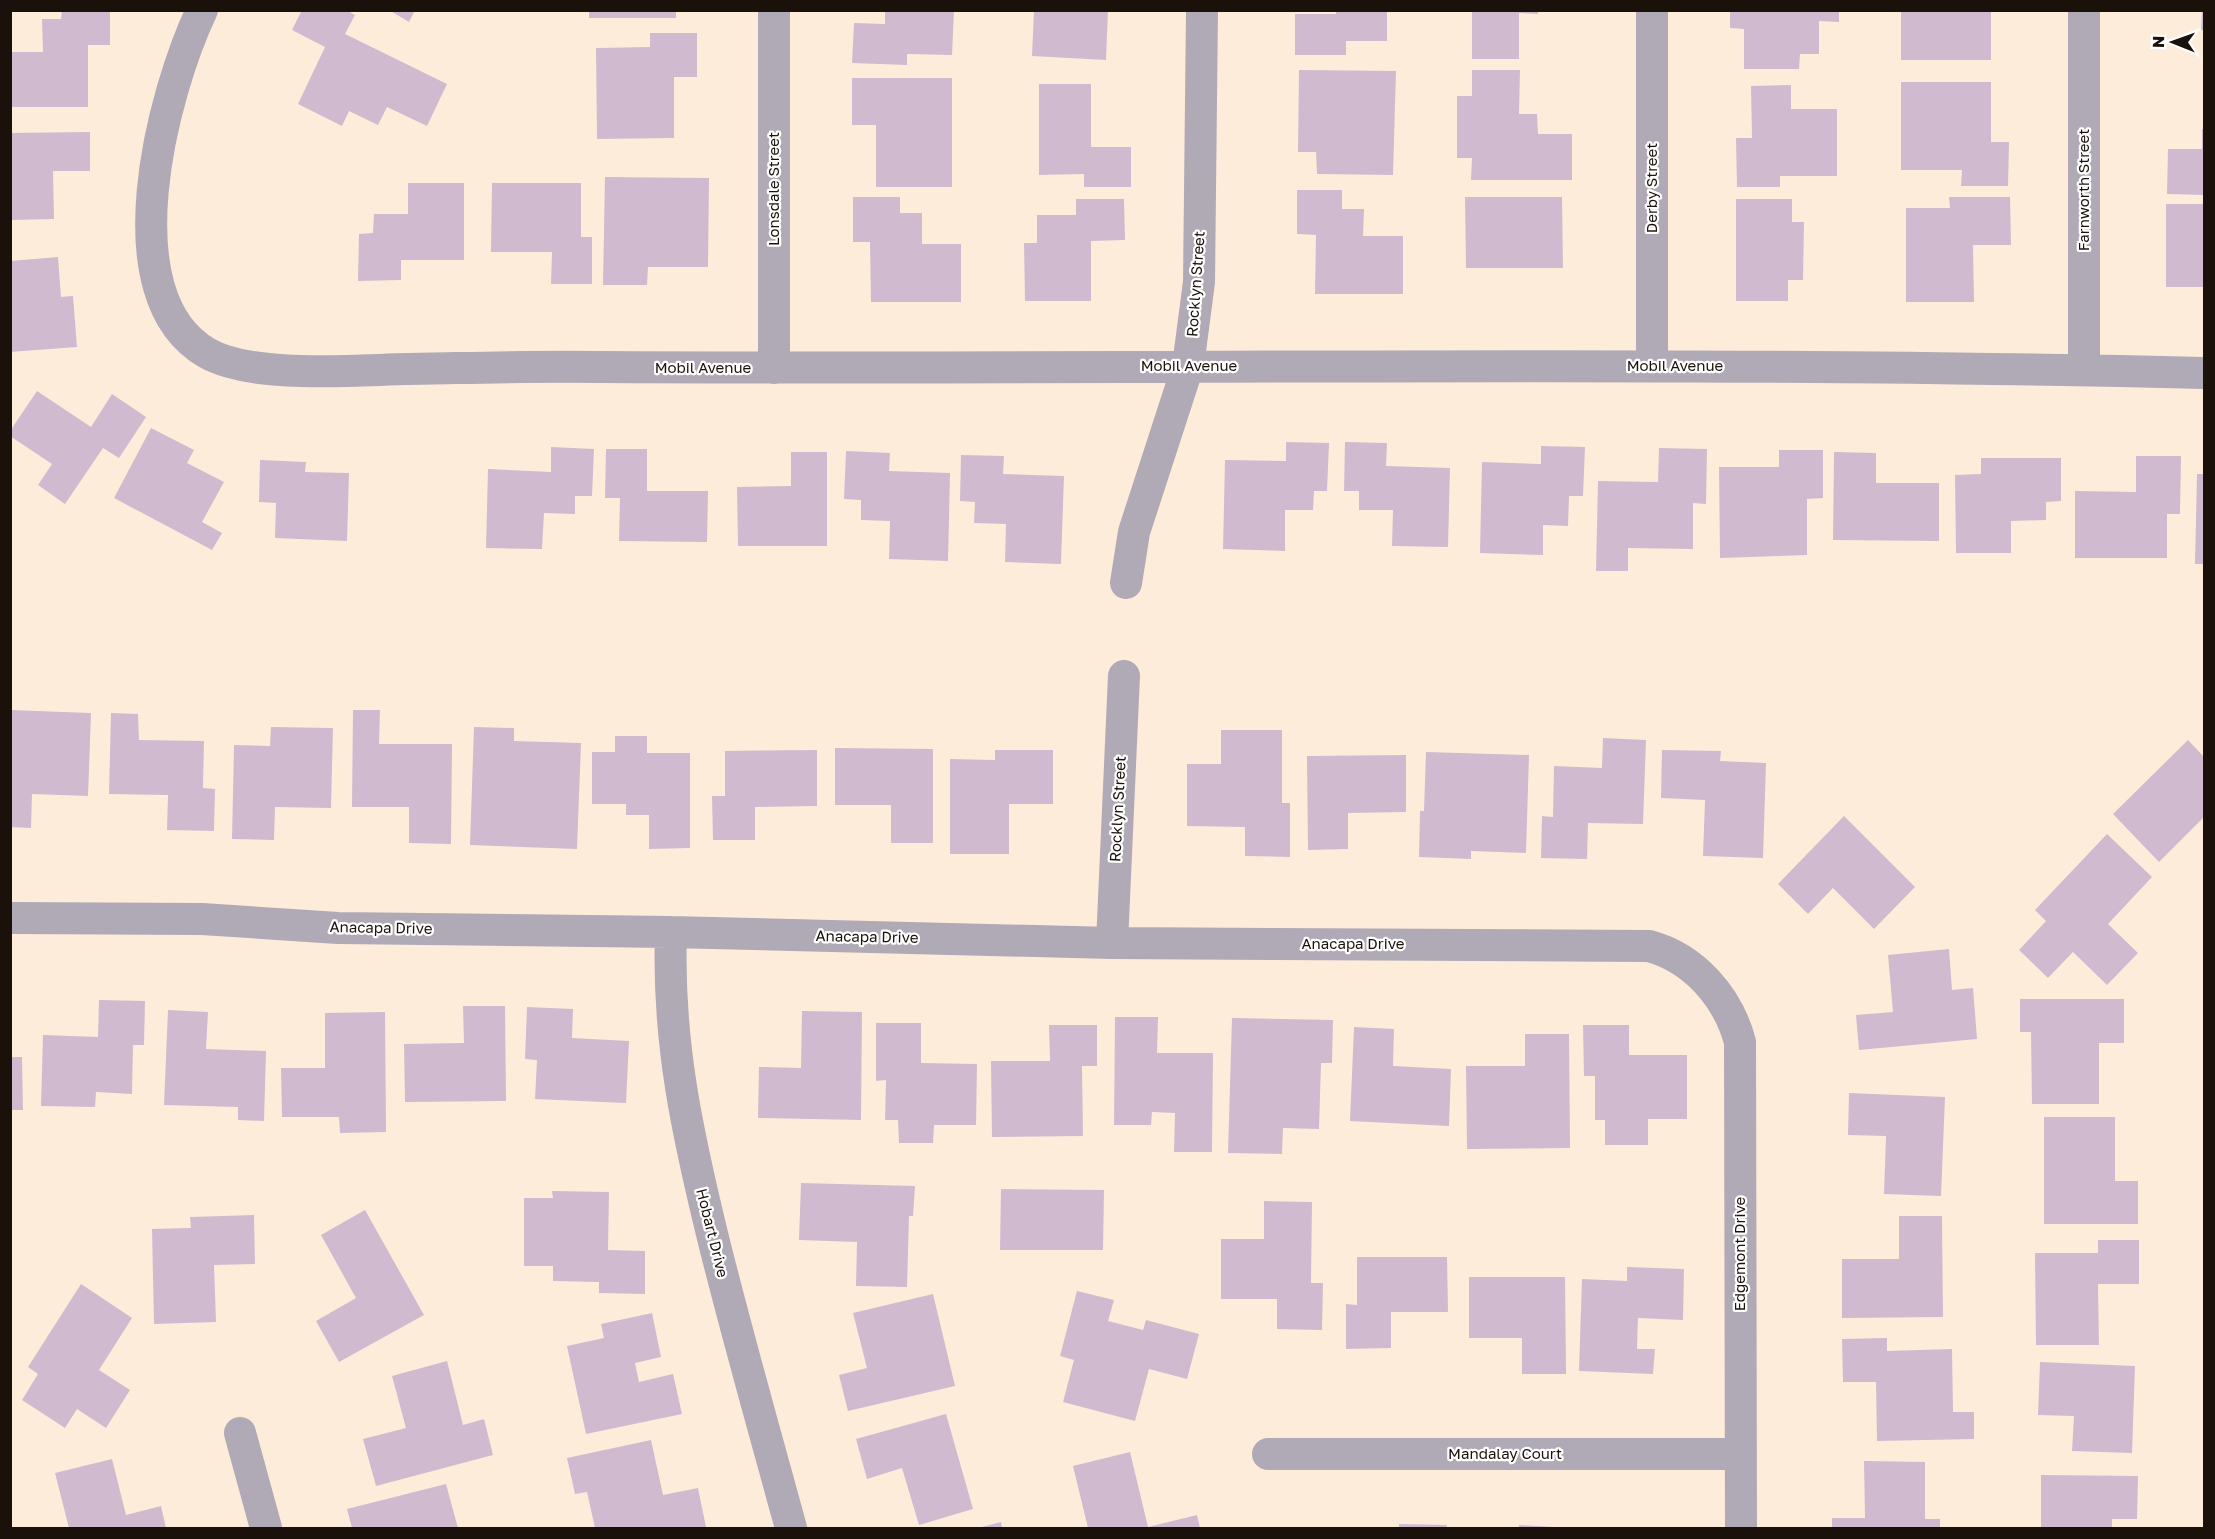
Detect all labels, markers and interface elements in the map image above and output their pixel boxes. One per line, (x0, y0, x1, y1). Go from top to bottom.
north arrow (2143, 12, 2203, 72)
text: N (2148, 35, 2168, 48)
street label: Farnworth Street (2074, 129, 2092, 251)
street label: Lonsdale Street (764, 132, 782, 246)
street label: Derby Street (1642, 143, 1660, 233)
street label: Rocklyn Street (1182, 230, 1208, 337)
street label: Mobil Avenue (1141, 356, 1238, 374)
street label: Mobil Avenue (1627, 356, 1724, 374)
street label: Mobil Avenue (655, 358, 752, 376)
street label: Rocklyn Street (1105, 756, 1129, 862)
street label: Anacapa Drive (329, 917, 433, 937)
street label: Anacapa Drive (815, 926, 919, 946)
street label: Anacapa Drive (1301, 934, 1405, 952)
street label: Hobart Drive (693, 1186, 733, 1279)
street label: Edgemont Drive (1730, 1196, 1748, 1311)
street label: Mandalay Court (1448, 1444, 1562, 1462)

